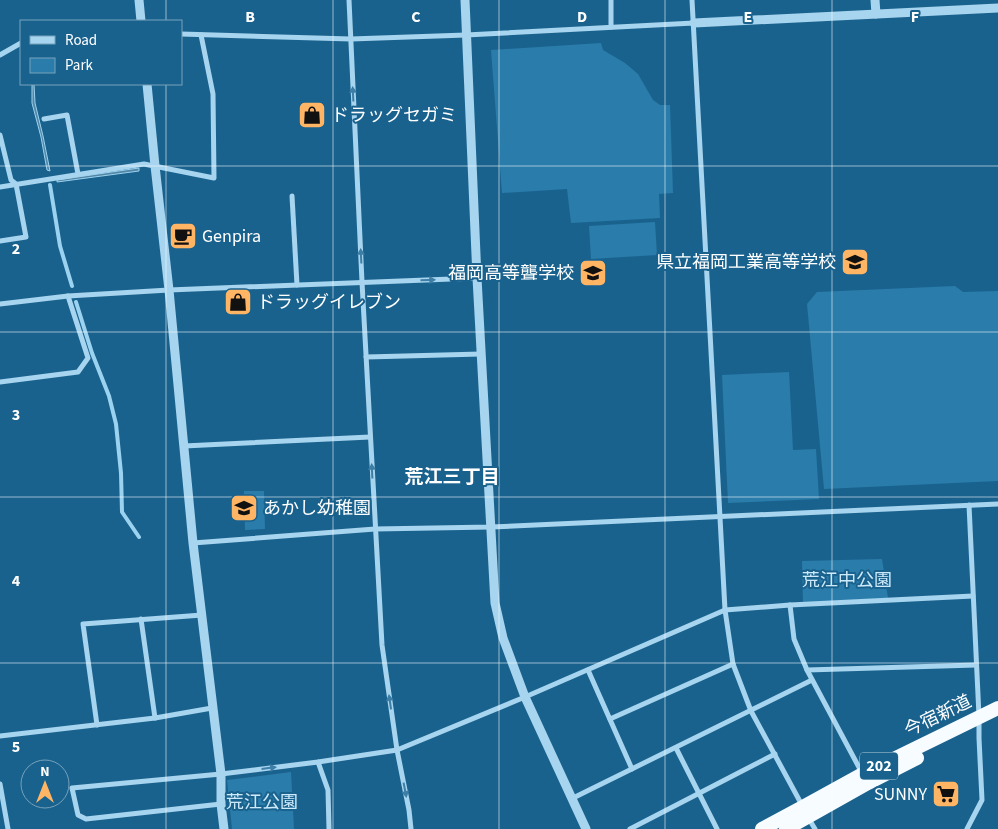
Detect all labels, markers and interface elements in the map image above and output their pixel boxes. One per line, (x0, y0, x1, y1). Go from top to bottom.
text: B (245, 6, 255, 28)
text: C (411, 6, 421, 28)
text: D (577, 6, 587, 28)
text: E (744, 6, 752, 28)
text: F (911, 6, 919, 28)
legend (20, 20, 182, 85)
text: Road (65, 30, 97, 51)
text: Park (65, 55, 94, 76)
one-way arrow (349, 85, 357, 101)
shop icon: ドラッグセガミ (297, 100, 327, 130)
place label: ドラッグセガミ (331, 103, 457, 128)
cafe icon: Genpira (168, 221, 198, 251)
place label: Genpira (202, 224, 261, 249)
text: 2 (12, 238, 20, 260)
school or university icon: 県立福岡工業高等学校 (840, 247, 870, 277)
one-way arrow (356, 248, 364, 264)
place label: 県立福岡工業高等学校 (656, 250, 836, 275)
school or university icon: 福岡高等聾学校 (578, 258, 608, 288)
place label: 福岡高等聾学校 (448, 261, 574, 286)
one-way arrow (420, 275, 436, 283)
shop icon: ドラッグイレブン (223, 287, 253, 317)
place label: ドラッグイレブン (257, 290, 401, 315)
text: 3 (12, 404, 20, 426)
one-way arrow (368, 462, 376, 478)
district label: 荒江三丁目 (404, 464, 500, 491)
school or university icon: あかし幼稚園 (229, 493, 259, 523)
place label: あかし幼稚園 (263, 496, 371, 521)
park label: 荒江中公園 (802, 568, 892, 593)
text: 4 (12, 570, 21, 592)
street label: 今宿新道 (900, 689, 976, 743)
one-way arrow (386, 694, 394, 710)
text: 5 (12, 736, 20, 758)
road number: 202 (860, 752, 898, 779)
north arrow (20, 759, 70, 809)
text: N (40, 762, 50, 782)
one-way arrow (261, 764, 277, 772)
supermarket icon: SUNNY (931, 779, 961, 809)
one-way arrow (401, 782, 409, 798)
place label: SUNNY (874, 782, 927, 807)
park label: 荒江公園 (226, 790, 298, 815)

